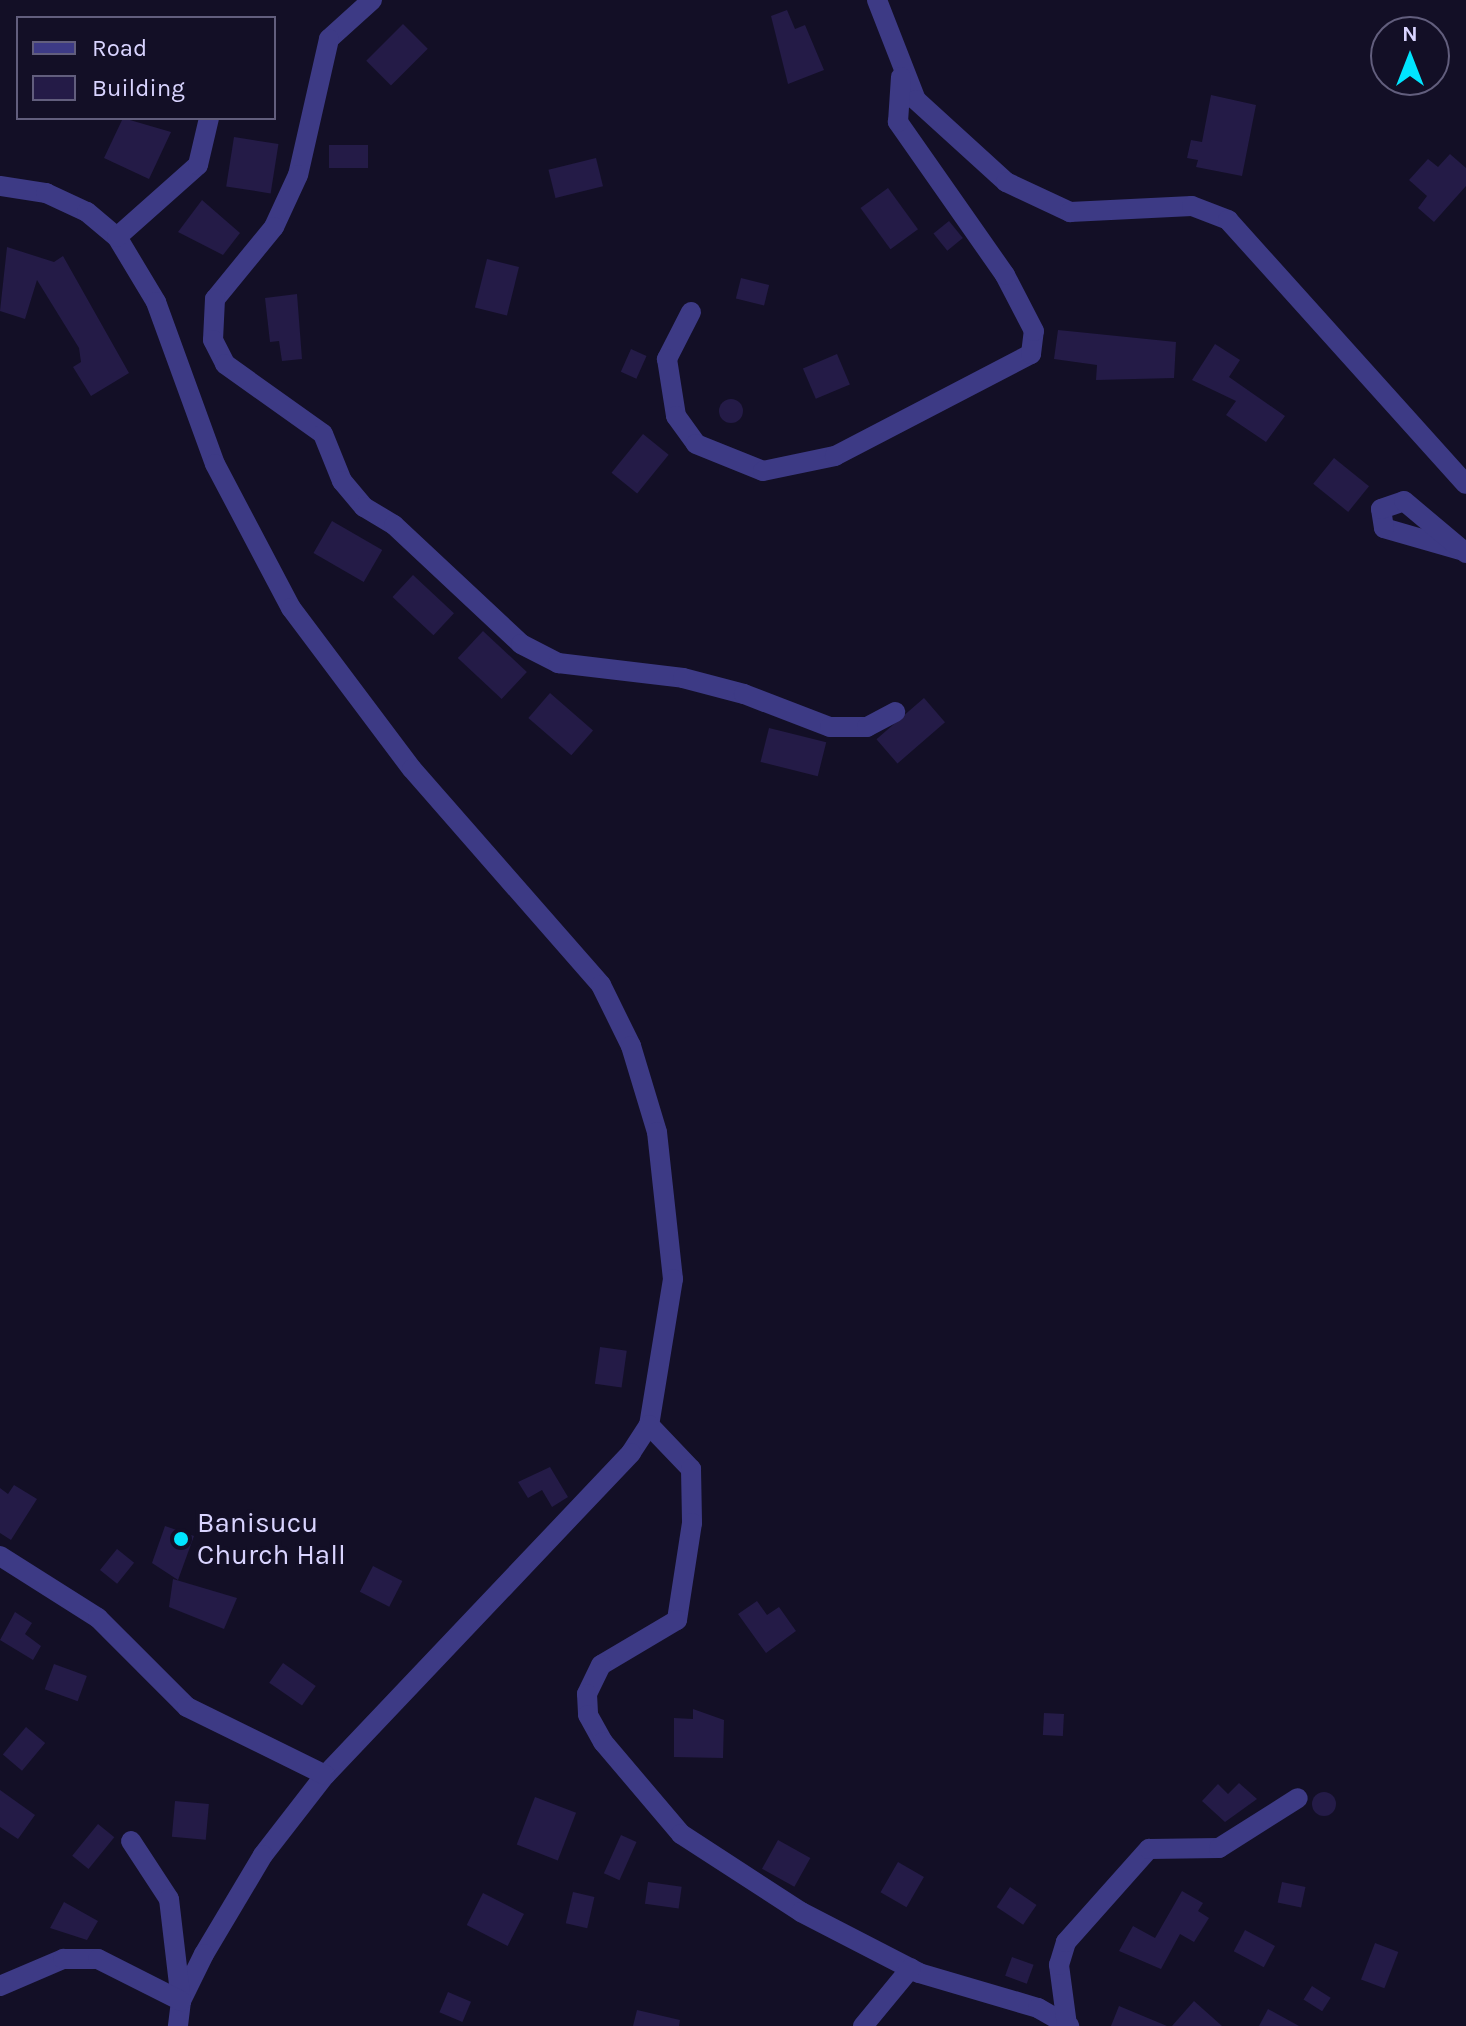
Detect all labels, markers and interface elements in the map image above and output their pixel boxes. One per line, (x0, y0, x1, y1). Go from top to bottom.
legend (16, 16, 276, 120)
north arrow (1370, 16, 1450, 96)
text: N (1402, 21, 1418, 47)
text: Road (92, 34, 147, 62)
text: Building (92, 74, 185, 102)
place label: Banisucu Church Hall (197, 1506, 346, 1572)
marker: Banisucu Church Hall (172, 1530, 190, 1548)

